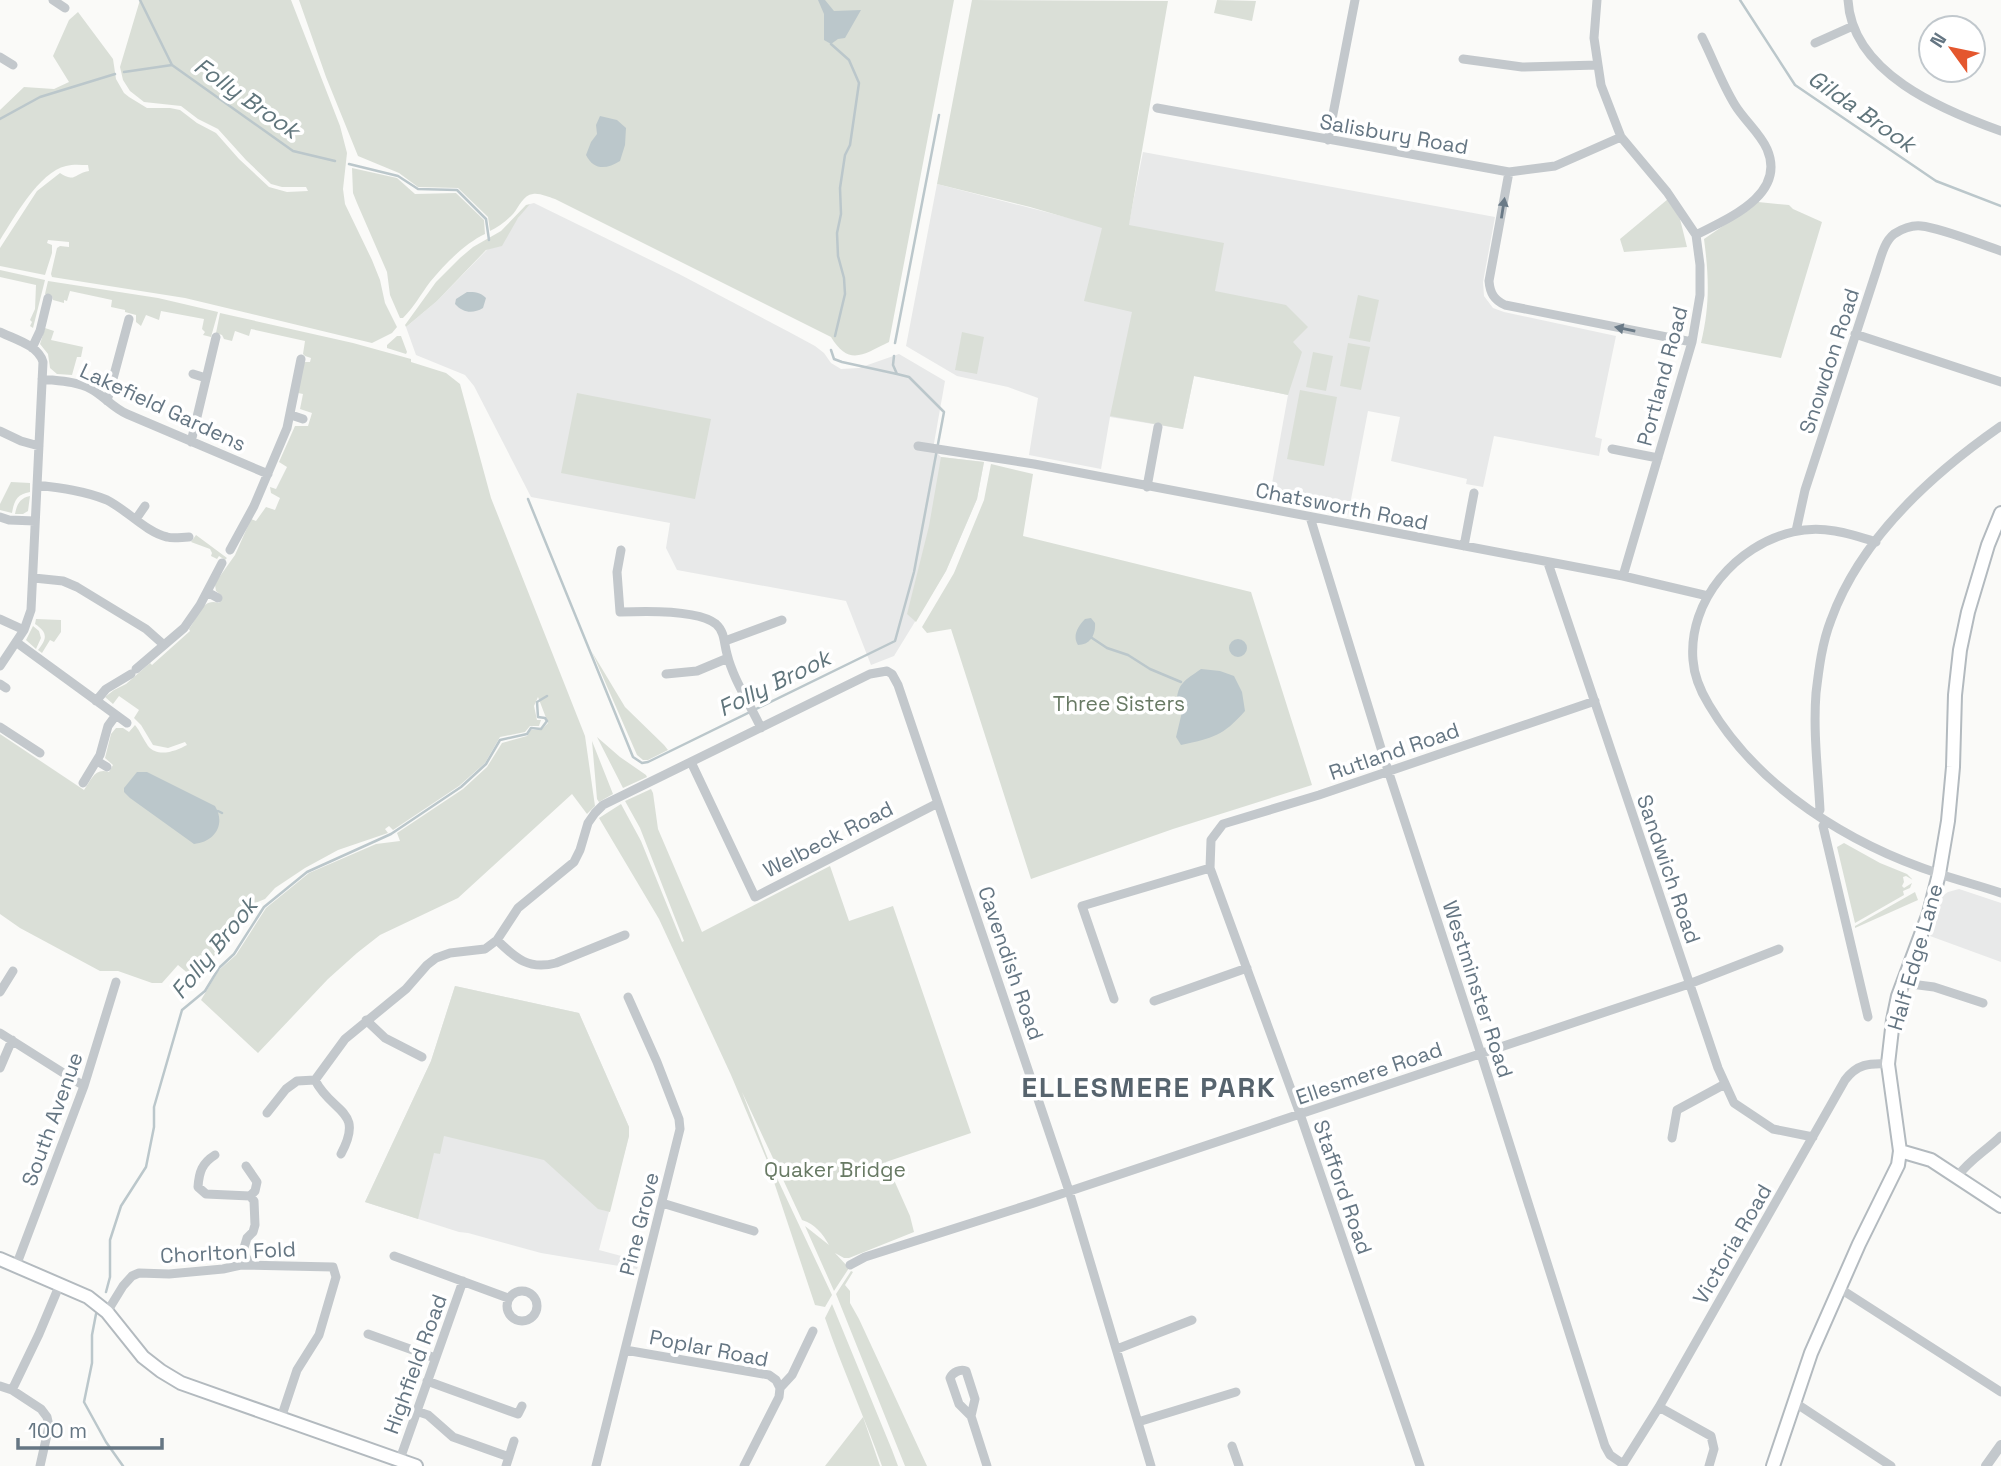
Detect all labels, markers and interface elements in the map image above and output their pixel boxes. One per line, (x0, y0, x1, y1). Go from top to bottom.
north arrow (1917, 14, 1987, 84)
text: N (1924, 28, 1952, 52)
water label: Folly Brook (188, 51, 308, 147)
water label: Gilda Brook (1802, 63, 1924, 161)
street label: Salisbury Road (1318, 108, 1470, 160)
one-way arrow (1498, 197, 1509, 219)
street label: Snowdon Road (1793, 285, 1865, 437)
street label: Portland Road (1630, 303, 1694, 449)
one-way arrow (1614, 323, 1636, 334)
street label: Lakefield Gardens (76, 357, 250, 457)
street label: Chatsworth Road (1253, 476, 1431, 536)
water label: Folly Brook (713, 642, 838, 723)
park label: Three Sisters (1053, 690, 1185, 717)
street label: Rutland Road (1325, 716, 1463, 786)
street label: Sandwich Road (1631, 791, 1707, 947)
street label: Welbeck Road (758, 795, 898, 883)
street label: Half Edge Lane (1881, 881, 1949, 1033)
street label: Cavendish Road (972, 883, 1050, 1043)
water label: Folly Brook (164, 889, 266, 1005)
street label: Westminster Road (1437, 897, 1519, 1081)
street label: Ellesmere Road (1292, 1035, 1446, 1111)
street label: South Avenue (15, 1048, 89, 1190)
district label: ELLESMERE PARK (1021, 1069, 1277, 1105)
street label: Stafford Road (1307, 1116, 1379, 1258)
park label: Quaker Bridge (764, 1156, 906, 1183)
street label: Pine Grove (613, 1169, 665, 1279)
street label: Victoria Road (1687, 1179, 1777, 1309)
street label: Chorlton Fold (159, 1235, 297, 1269)
street label: Highfield Road (377, 1290, 453, 1438)
street label: Poplar Road (647, 1323, 771, 1373)
scale bar (18, 1406, 161, 1450)
text: 100 m (28, 1417, 87, 1444)

